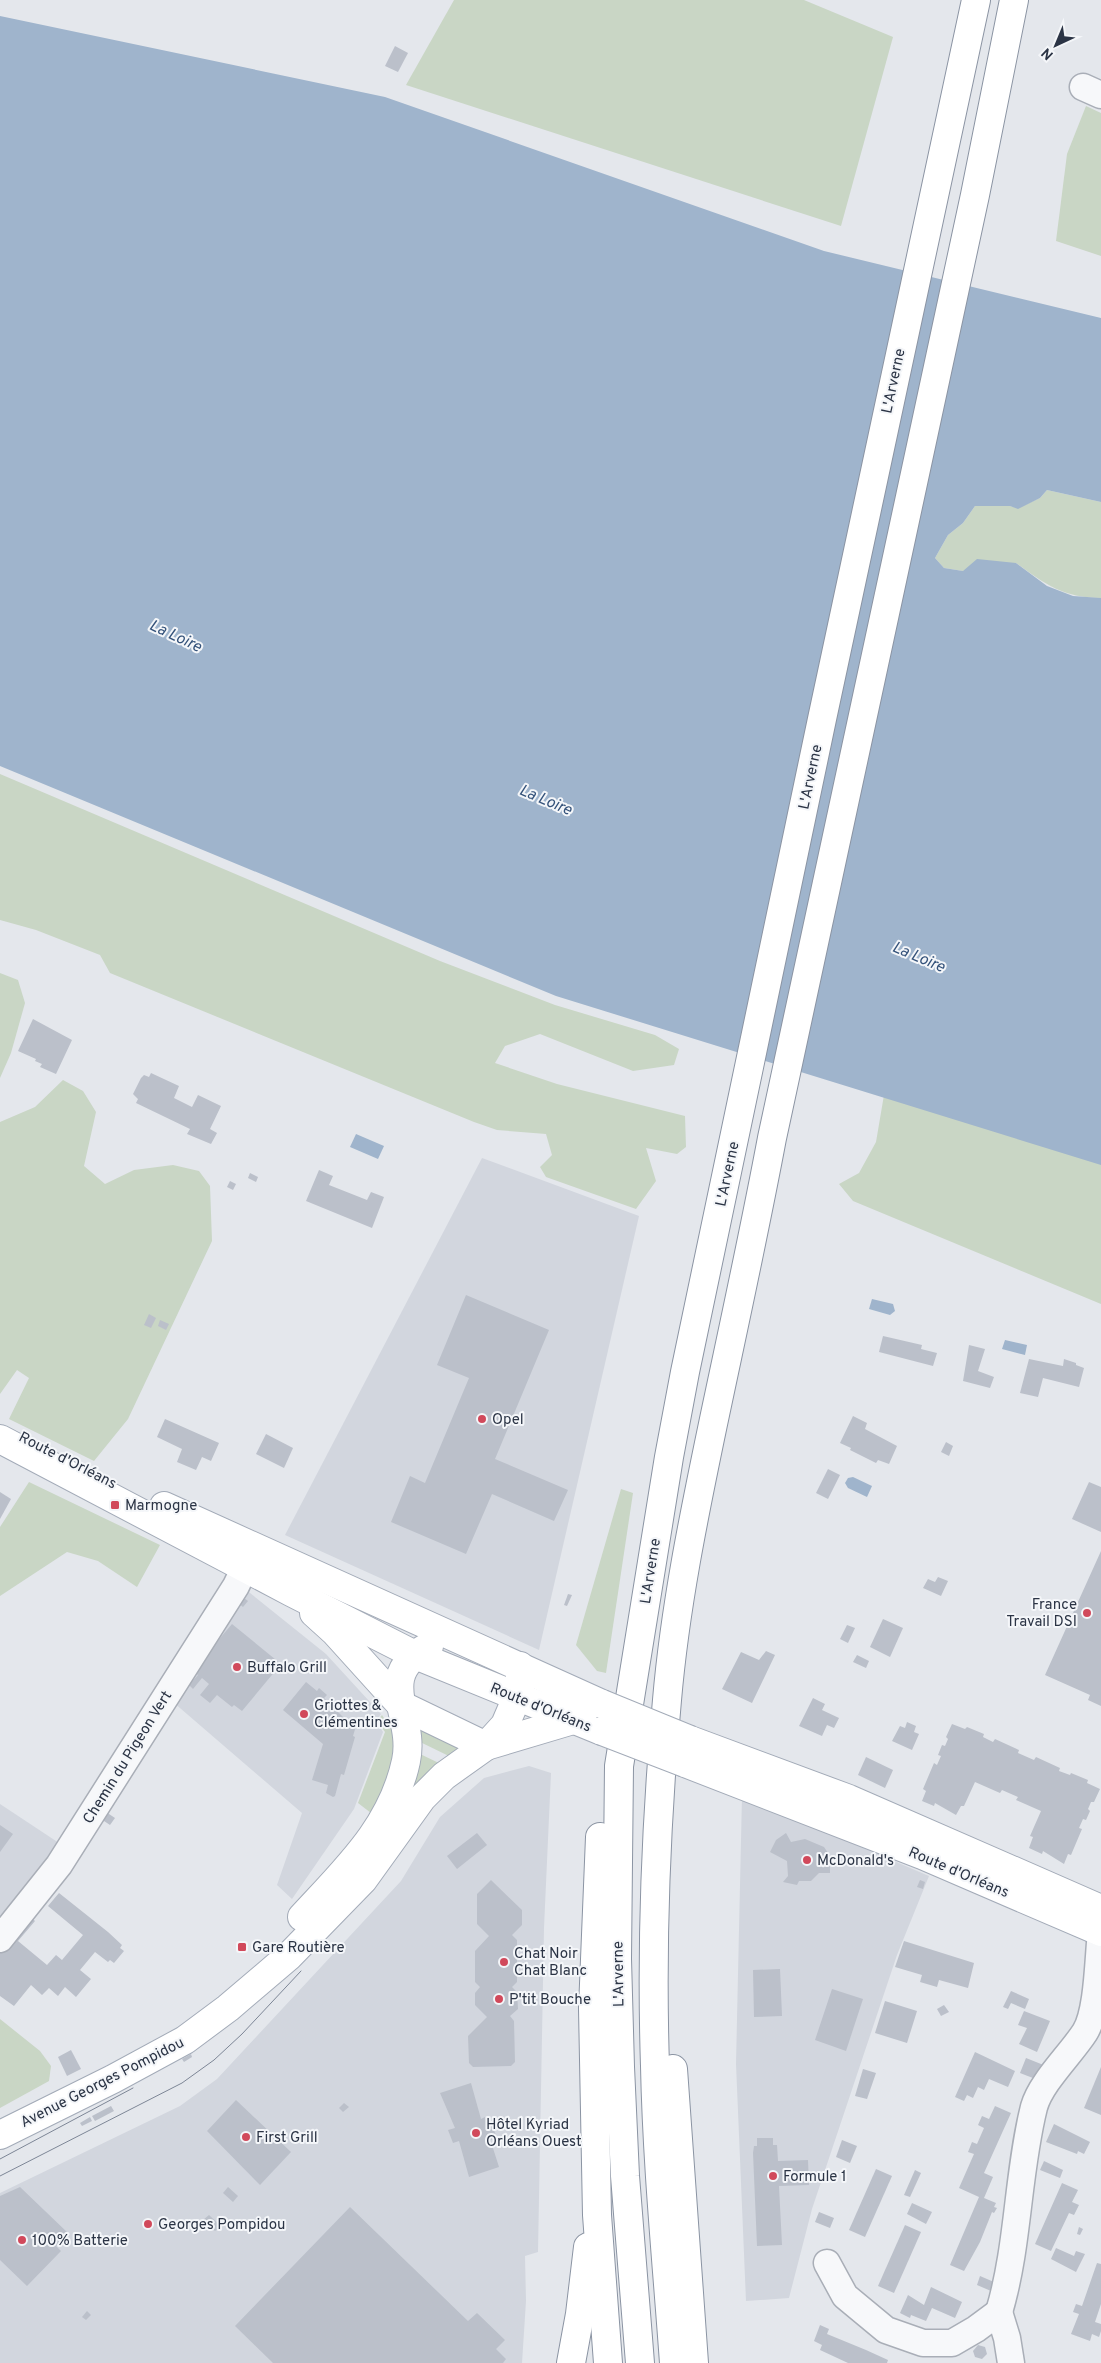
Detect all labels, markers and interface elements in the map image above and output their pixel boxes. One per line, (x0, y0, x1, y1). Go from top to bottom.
north arrow (1031, 20, 1081, 70)
text: N (1038, 44, 1058, 63)
street label: L'Arverne (878, 347, 911, 416)
water label: La Loire (146, 616, 205, 658)
street label: L'Arverne (795, 743, 828, 812)
water label: La Loire (516, 781, 575, 821)
water label: La Loire (889, 938, 948, 978)
street label: L'Arverne (712, 1140, 745, 1209)
place label: Opel (492, 1411, 524, 1430)
marker: Opel (476, 1413, 488, 1425)
street label: Route d'Orléans (15, 1428, 120, 1494)
place label: Marmogne (125, 1497, 197, 1516)
marker: Marmogne (109, 1499, 121, 1511)
street label: L'Arverne (637, 1537, 666, 1605)
place label: France Travail DSI (1006, 1596, 1077, 1632)
marker: France Travail DSI (1081, 1607, 1093, 1619)
place label: Buffalo Grill (247, 1659, 327, 1678)
marker: Buffalo Grill (231, 1661, 243, 1673)
street label: Route d'Orléans (487, 1679, 594, 1737)
street label: Chemin du Pigeon Vert (80, 1688, 177, 1828)
place label: Griottes & Clémentines (314, 1697, 398, 1733)
marker: Griottes & Clémentines (298, 1708, 310, 1720)
street label: Route d'Orléans (905, 1844, 1012, 1903)
place label: McDonald's (817, 1852, 894, 1871)
marker: McDonald's (801, 1854, 813, 1866)
place label: Gare Routière (252, 1939, 345, 1958)
marker: Gare Routière (236, 1941, 248, 1953)
street label: L'Arverne (609, 1941, 630, 2007)
place label: Chat Noir Chat Blanc (514, 1945, 587, 1981)
marker: Chat Noir Chat Blanc (498, 1956, 510, 1968)
place label: P'tit Bouche (509, 1991, 591, 2010)
marker: P'tit Bouche (493, 1993, 505, 2005)
street label: Avenue Georges Pompidou (18, 2034, 188, 2133)
place label: Hôtel Kyriad Orléans Ouest (486, 2116, 582, 2152)
marker: Hôtel Kyriad Orléans Ouest (470, 2127, 482, 2139)
place label: First Grill (256, 2129, 318, 2148)
marker: First Grill (240, 2131, 252, 2143)
place label: Formule 1 (783, 2168, 847, 2187)
marker: Formule 1 (767, 2170, 779, 2182)
place label: Georges Pompidou (158, 2216, 285, 2235)
marker: Georges Pompidou (142, 2218, 154, 2230)
place label: 100% Batterie (32, 2232, 128, 2251)
marker: 100% Batterie (16, 2234, 28, 2246)

